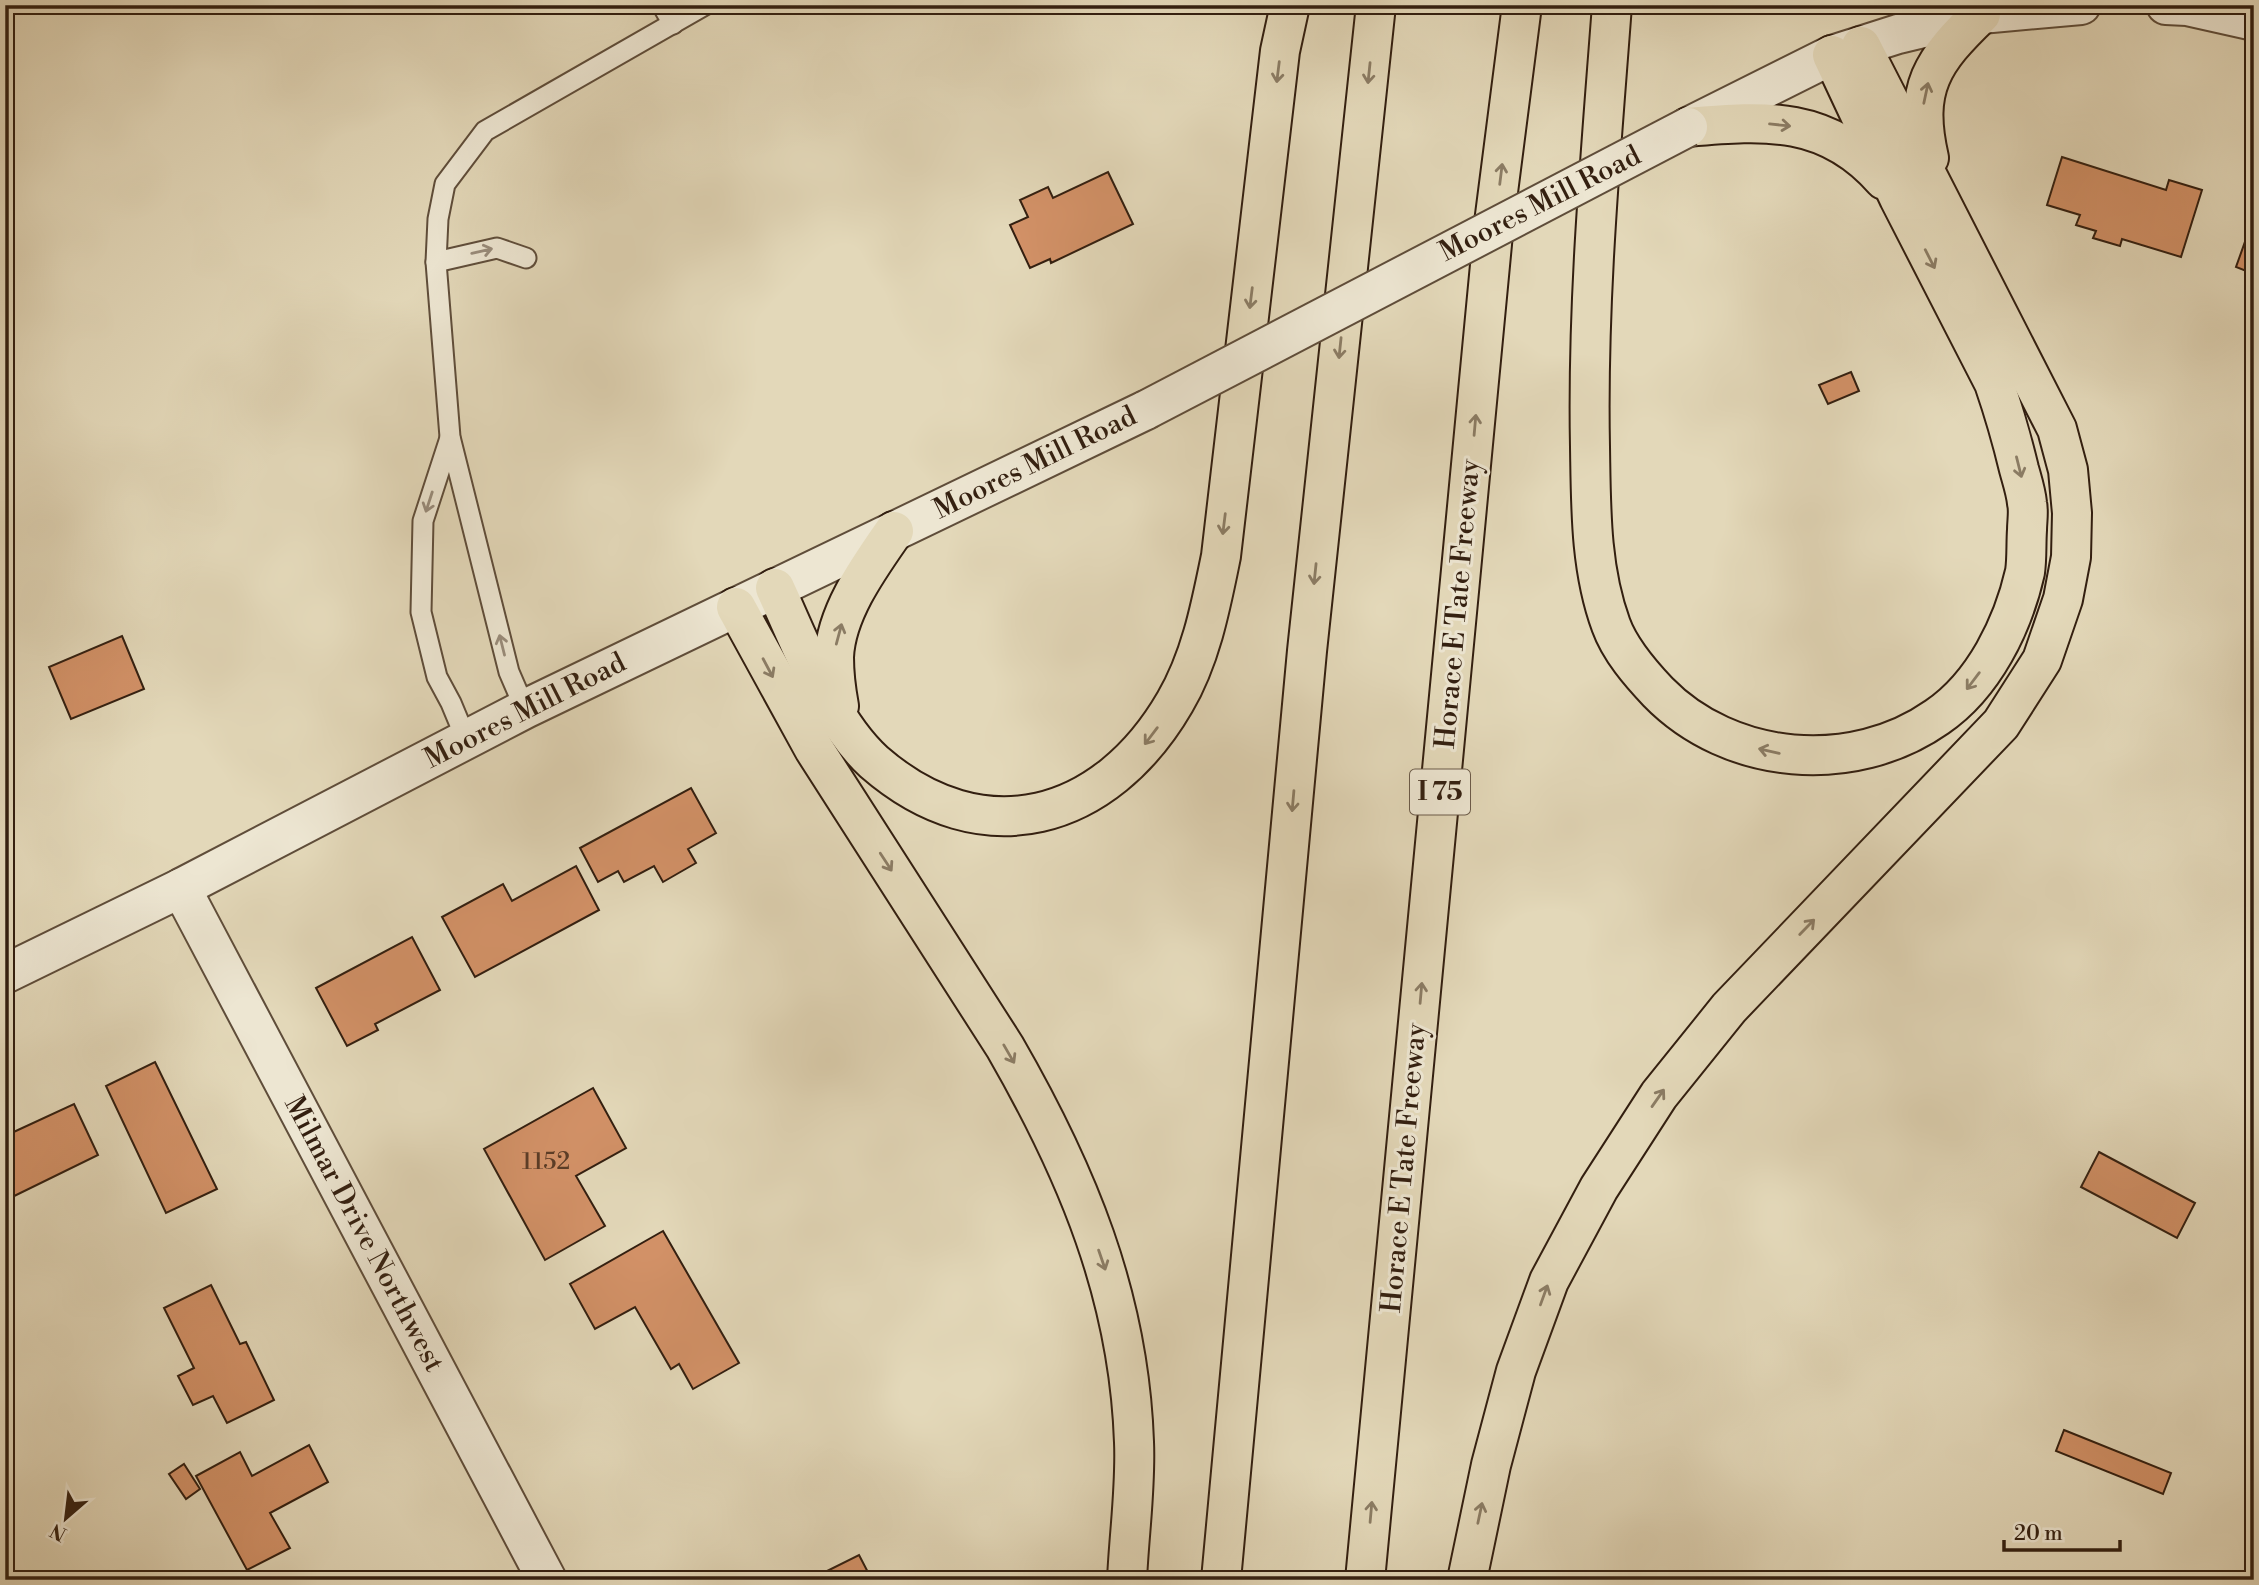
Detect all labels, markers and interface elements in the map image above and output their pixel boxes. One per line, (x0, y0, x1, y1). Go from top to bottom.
one-way arrow (1271, 61, 1284, 83)
one-way arrow (1362, 61, 1375, 84)
one-way arrow (1919, 82, 1933, 105)
one-way arrow (1769, 119, 1791, 132)
street label: Moores Mill Road (1433, 138, 1647, 270)
one-way arrow (1494, 163, 1507, 186)
one-way arrow (470, 244, 493, 257)
one-way arrow (1923, 248, 1937, 269)
one-way arrow (1245, 286, 1258, 309)
one-way arrow (1333, 336, 1346, 359)
street label: Moores Mill Road (928, 399, 1142, 527)
one-way arrow (1469, 414, 1482, 437)
one-way arrow (2013, 455, 2026, 478)
street label: Horace E Tate Freeway (1428, 457, 1488, 750)
one-way arrow (422, 491, 434, 513)
one-way arrow (1218, 512, 1231, 535)
one-way arrow (1309, 562, 1322, 585)
one-way arrow (834, 623, 847, 645)
one-way arrow (495, 634, 508, 657)
street label: Moores Mill Road (418, 645, 632, 777)
one-way arrow (761, 657, 775, 677)
one-way arrow (1966, 671, 1981, 689)
one-way arrow (1144, 726, 1158, 745)
one-way arrow (1758, 744, 1781, 757)
road number: I 75 (1410, 770, 1470, 814)
one-way arrow (1287, 789, 1300, 812)
one-way arrow (879, 852, 894, 871)
one-way arrow (1798, 919, 1815, 936)
one-way arrow (1415, 982, 1428, 1004)
street label: Horace E Tate Freeway (1374, 1021, 1434, 1314)
one-way arrow (1002, 1043, 1016, 1063)
one-way arrow (1651, 1089, 1665, 1108)
street label: Milmar Drive Northwest (276, 1090, 452, 1378)
house number: 1152 (522, 1147, 570, 1177)
one-way arrow (1097, 1249, 1109, 1271)
one-way arrow (1539, 1284, 1552, 1306)
north arrow (32, 1484, 102, 1554)
one-way arrow (1365, 1501, 1378, 1524)
one-way arrow (1474, 1502, 1488, 1525)
scale bar (2004, 1508, 2119, 1552)
text: N (46, 1518, 71, 1546)
text: 20 m (2014, 1521, 2063, 1547)

